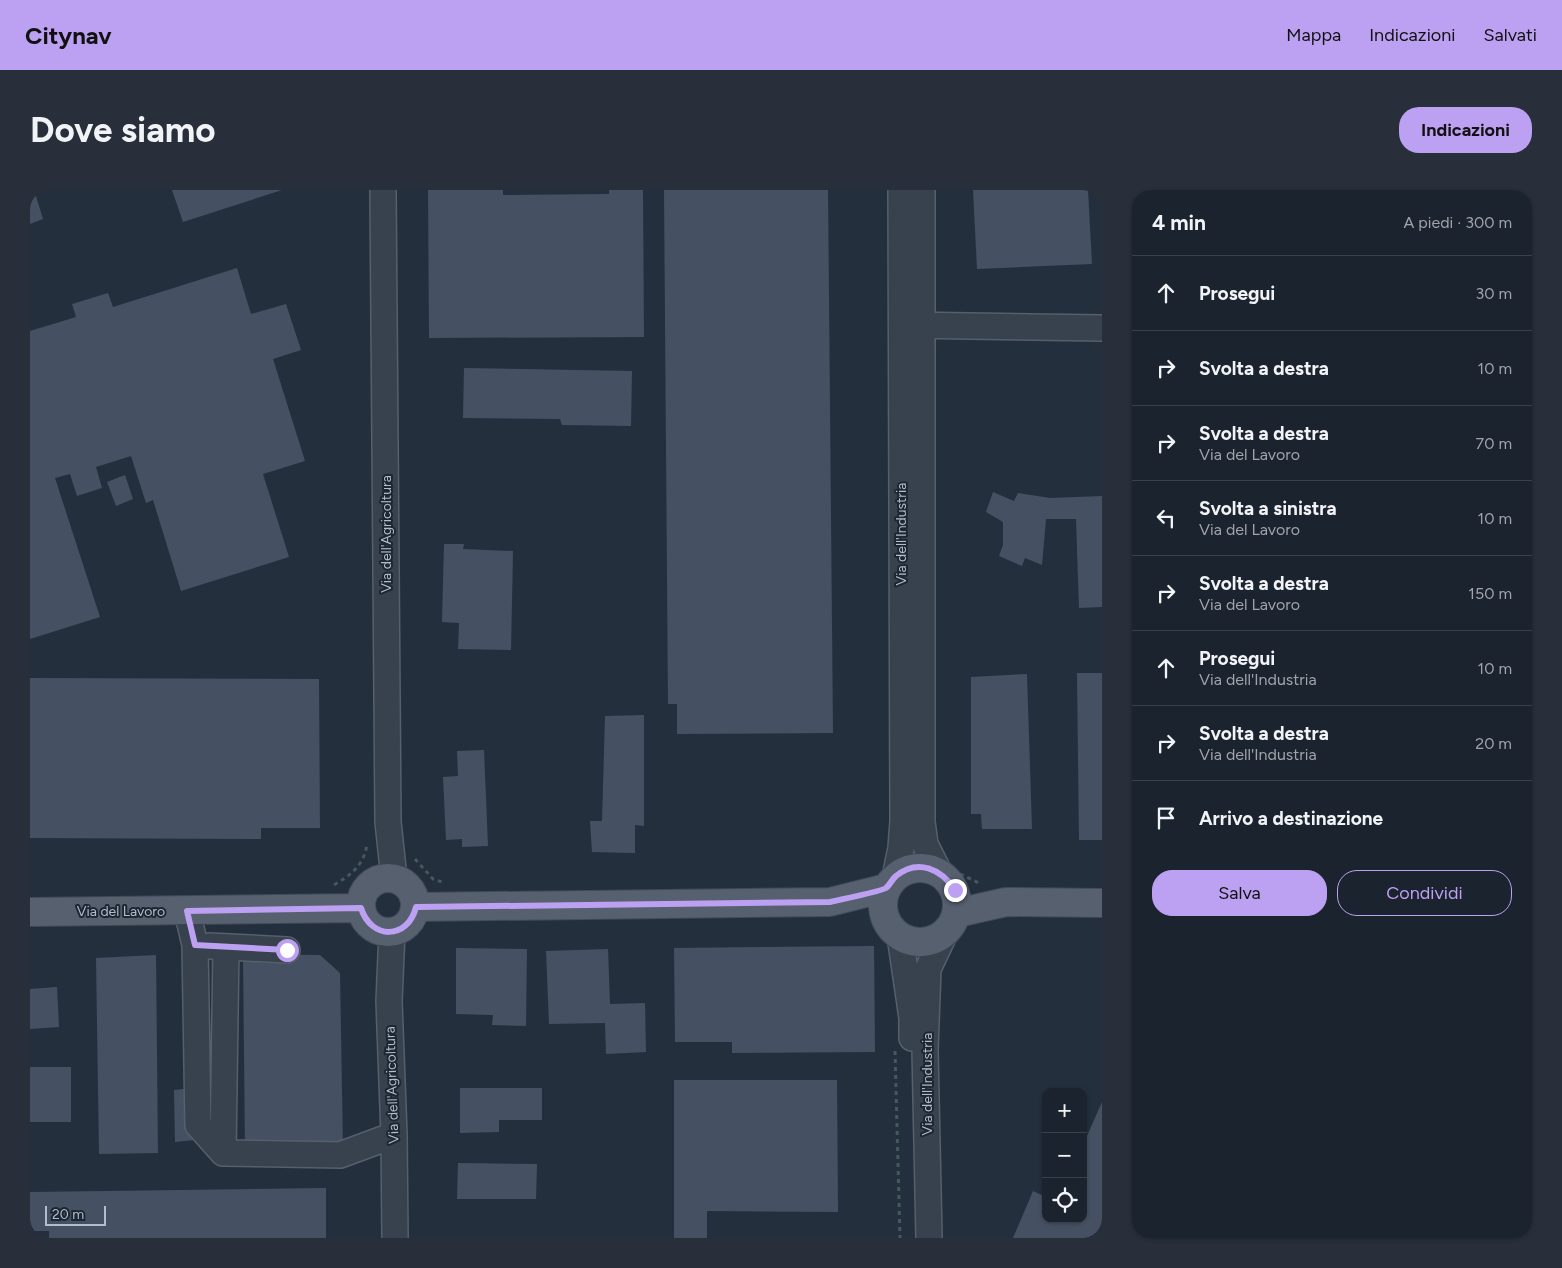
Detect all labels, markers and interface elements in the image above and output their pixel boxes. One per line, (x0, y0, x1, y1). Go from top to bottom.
text: Citynav (25, 21, 112, 50)
text: Mappa (1286, 24, 1341, 46)
text: Indicazioni (1369, 24, 1455, 46)
text: Salvati (1483, 24, 1537, 46)
button: Indicazioni (1399, 107, 1532, 153)
text: Dove siamo (30, 109, 216, 151)
text: 4 min (1152, 210, 1206, 235)
text: A piedi · 300 m (1403, 213, 1512, 232)
icon: ahead (1152, 279, 1180, 307)
text: Prosegui (1199, 282, 1275, 305)
text: 30 m (1475, 284, 1512, 303)
icon: right (1152, 354, 1180, 382)
text: Svolta a destra (1199, 357, 1329, 380)
text: 10 m (1478, 359, 1512, 378)
text: Svolta a destra (1199, 422, 1329, 445)
icon: right (1152, 429, 1180, 457)
text: 70 m (1476, 434, 1512, 453)
text: Via del Lavoro (1199, 445, 1300, 464)
street label: Via dell'Agricoltura (378, 475, 395, 593)
street label: Via dell'Industria (893, 483, 910, 585)
text: Svolta a sinistra (1199, 497, 1337, 520)
icon: left (1152, 504, 1180, 532)
text: 10 m (1478, 509, 1512, 528)
text: Via del Lavoro (1199, 520, 1300, 539)
text: Svolta a destra (1199, 572, 1329, 595)
icon: right (1152, 579, 1180, 607)
text: 150 m (1468, 584, 1512, 603)
text: Via del Lavoro (1199, 595, 1300, 614)
text: Prosegui (1199, 647, 1275, 670)
icon: ahead (1152, 654, 1180, 682)
text: 10 m (1478, 659, 1512, 678)
text: Via dell'Industria (1199, 670, 1317, 689)
text: Svolta a destra (1199, 722, 1329, 745)
icon: right (1152, 729, 1180, 757)
text: 20 m (1475, 734, 1512, 753)
text: Via dell'Industria (1199, 745, 1317, 764)
icon: arrive (1152, 804, 1180, 832)
text: Arrivo a destinazione (1199, 807, 1383, 830)
button: Salva (1152, 870, 1327, 916)
button: Condividi (1337, 870, 1512, 916)
route end (944, 879, 967, 902)
street label: Via del Lavoro (77, 903, 165, 920)
route start (276, 939, 299, 962)
street label: Via dell'Agricoltura (381, 1026, 403, 1144)
street label: Via dell'Industria (919, 1033, 936, 1135)
map controls (1042, 1088, 1087, 1223)
button: + (1042, 1088, 1087, 1133)
button: − (1042, 1133, 1087, 1178)
button: locate (1042, 1178, 1087, 1223)
scale bar (45, 1203, 106, 1226)
text: 20 m (52, 1206, 84, 1223)

